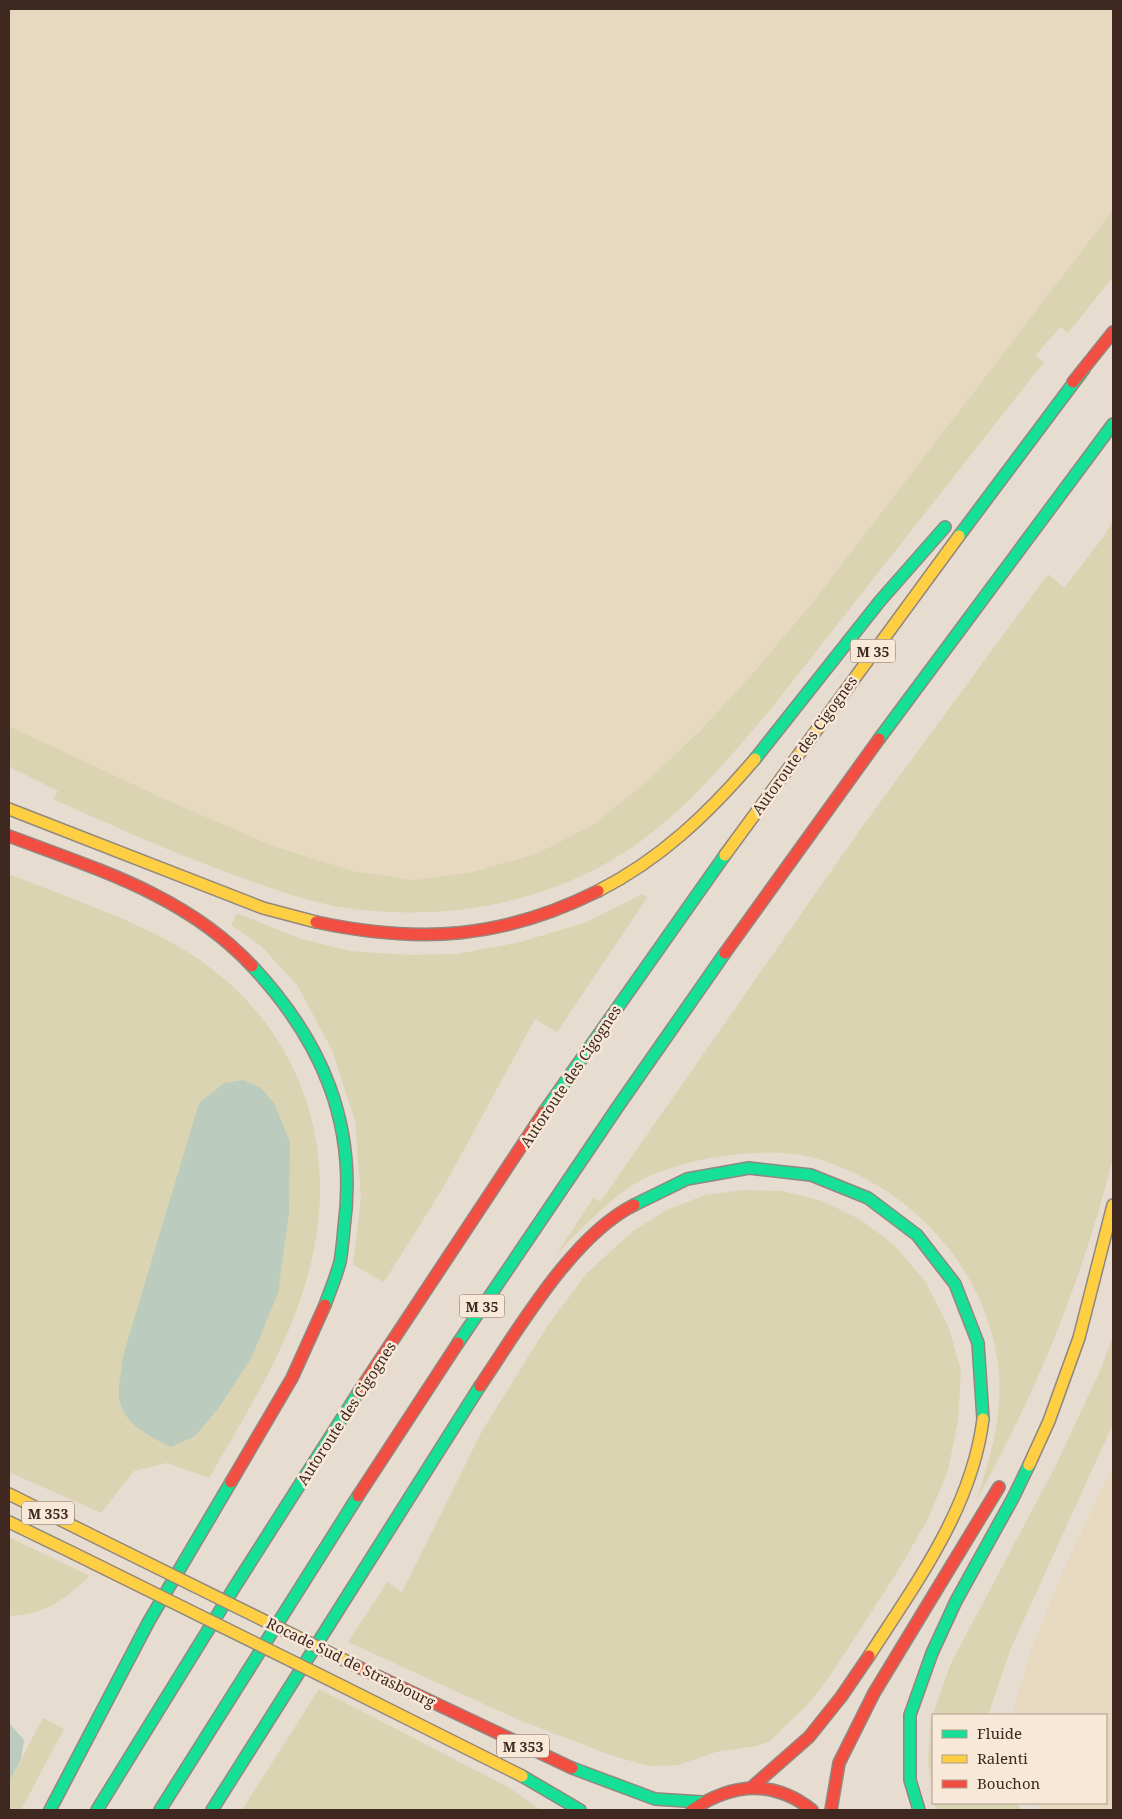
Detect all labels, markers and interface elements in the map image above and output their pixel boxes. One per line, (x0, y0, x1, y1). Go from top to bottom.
road number: M 35 (850, 640, 896, 662)
street label: Autoroute des Cigognes (747, 671, 861, 819)
street label: Autoroute des Cigognes (515, 1001, 625, 1151)
road number: M 35 (460, 1294, 504, 1318)
street label: Autoroute des Cigognes (292, 1337, 400, 1489)
road number: M 353 (22, 1502, 74, 1525)
street label: Rocade Sud de Strasbourg (263, 1612, 439, 1712)
legend (932, 1714, 1107, 1804)
text: Fluide (977, 1723, 1022, 1743)
road number: M 353 (497, 1734, 549, 1758)
text: Ralenti (977, 1748, 1028, 1768)
text: Bouchon (977, 1773, 1041, 1793)

